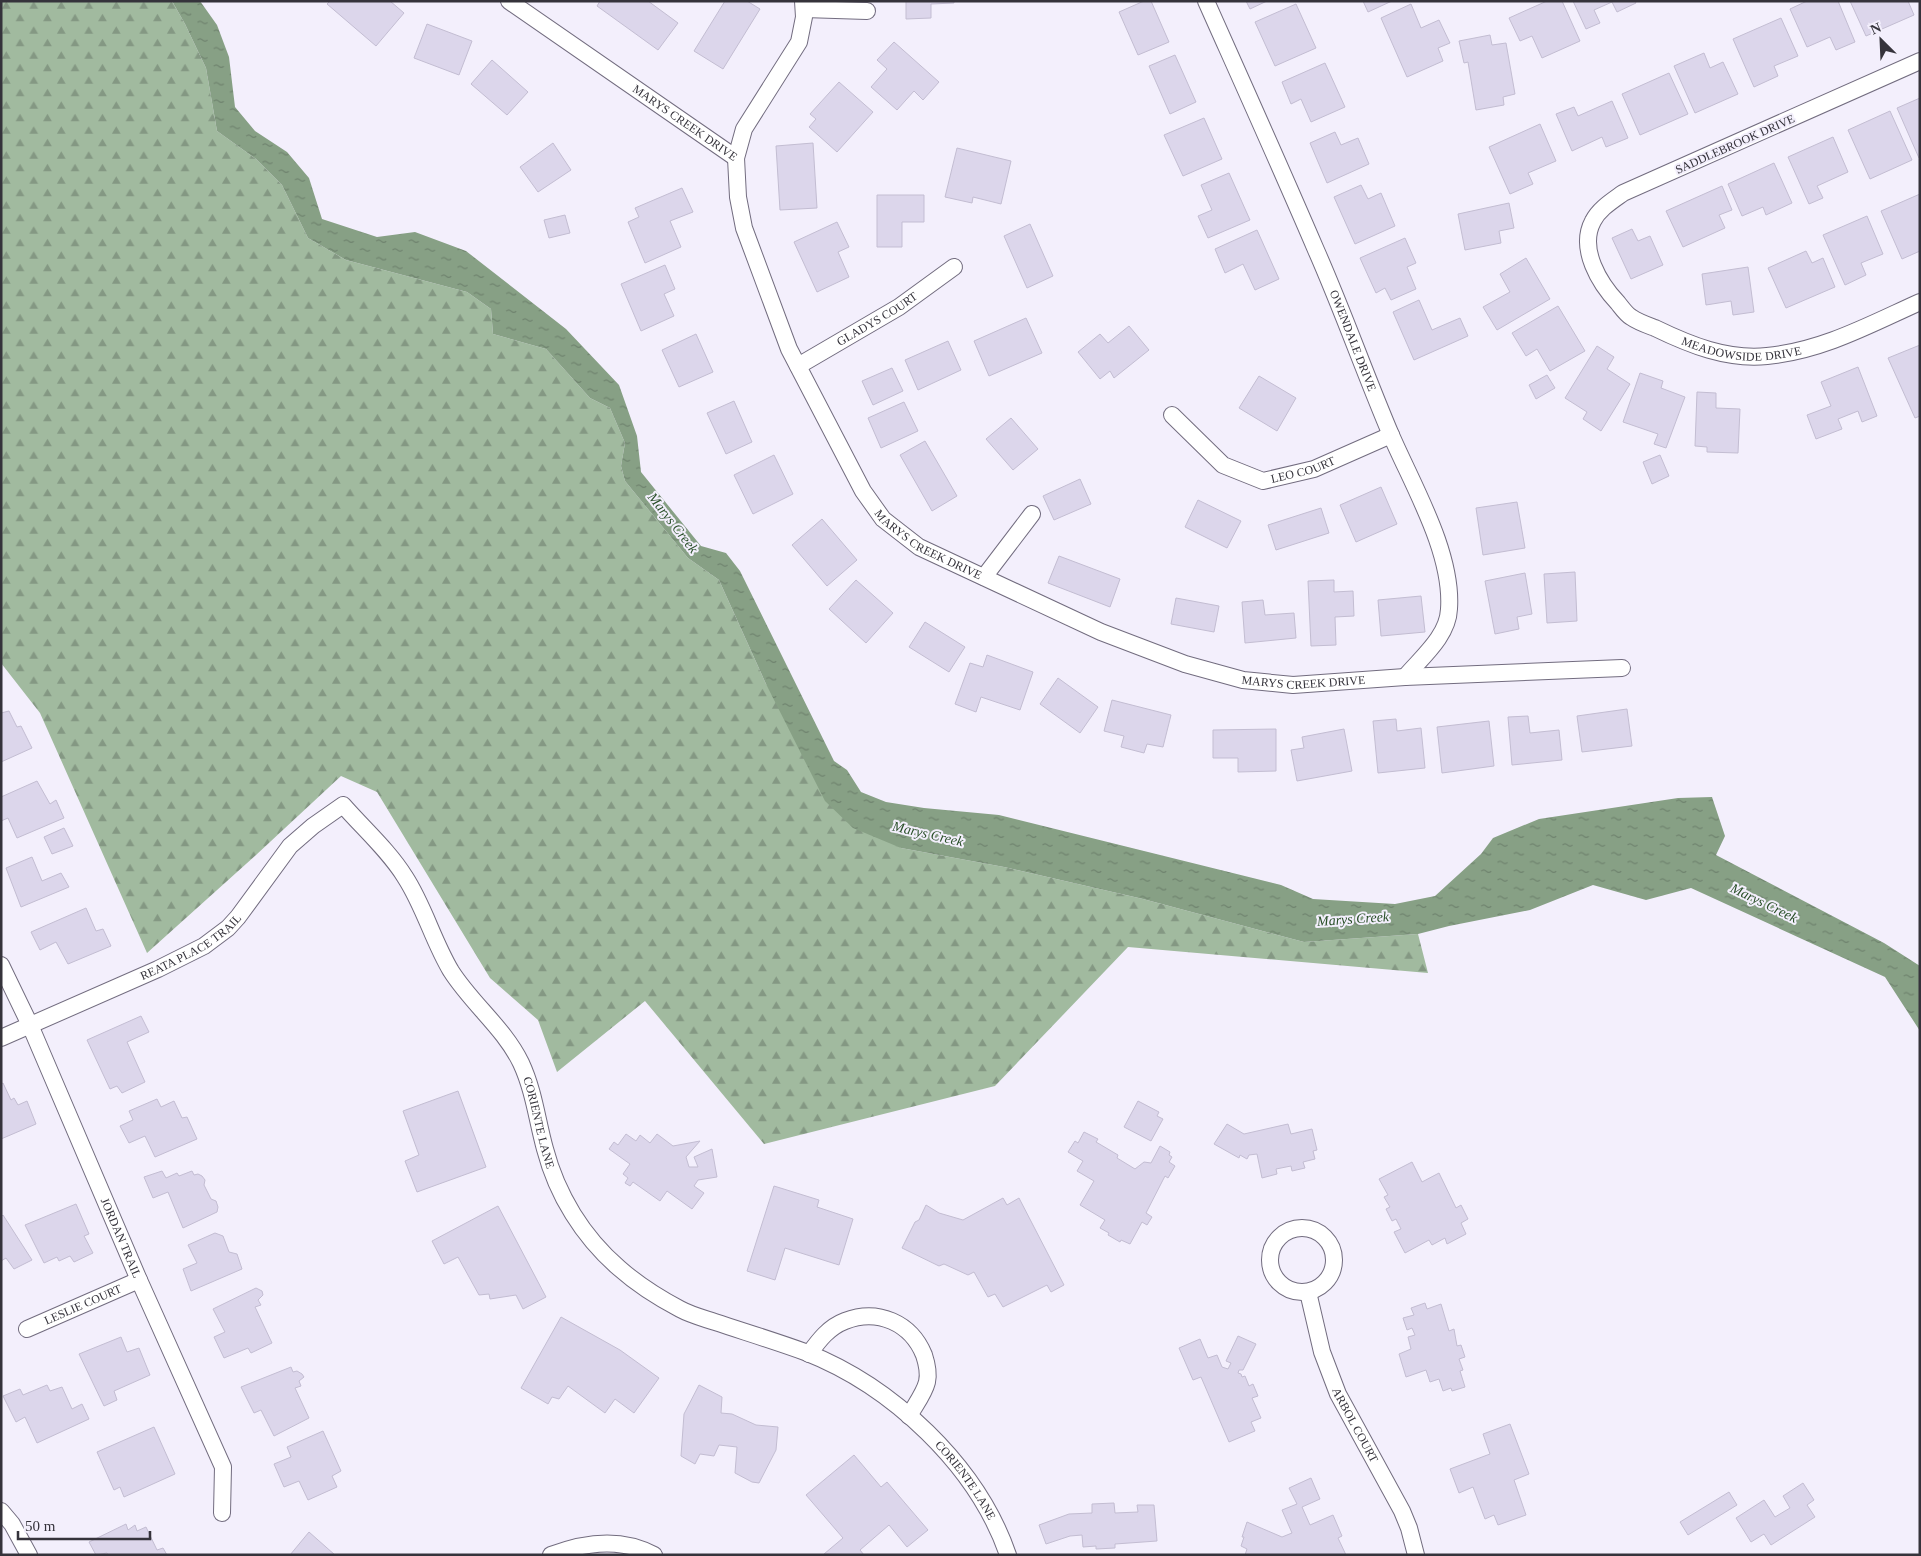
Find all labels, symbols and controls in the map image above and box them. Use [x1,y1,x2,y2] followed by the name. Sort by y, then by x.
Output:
[1856,15,1906,65] north arrow
[1868,20,1884,37] text: N
[630,82,740,164] street label: MARYS CREEK DRIVE
[1673,111,1797,177] street label: SADDLEBROOK DRIVE
[1327,288,1379,393] street label: OWENDALE DRIVE
[834,289,921,349] street label: GLADYS COURT
[1680,334,1803,364] street label: MEADOWSIDE DRIVE
[1269,453,1338,486] street label: LEO COURT
[644,489,702,557] water label: Marys Creek
[872,507,984,582] street label: MARYS CREEK DRIVE
[1241,673,1366,692] street label: MARYS CREEK DRIVE
[890,818,966,850] water label: Marys Creek
[1727,880,1800,926] water label: Marys Creek
[1315,909,1390,929] water label: Marys Creek
[138,911,244,983] street label: REATA PLACE TRAIL
[520,1075,558,1170] street label: CORIENTE LANE
[98,1196,144,1280] street label: JORDAN TRAIL
[42,1281,124,1328] street label: LESLIE COURT
[1329,1386,1381,1466] street label: ARBOL COURT
[932,1438,999,1522] street label: CORIENTE LANE
[18,1508,150,1540] scale bar
[25,1518,56,1534] text: 50 m

